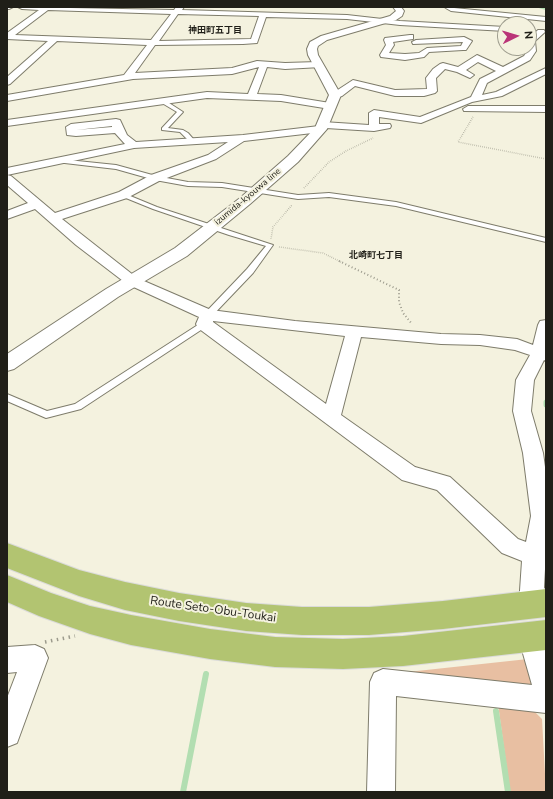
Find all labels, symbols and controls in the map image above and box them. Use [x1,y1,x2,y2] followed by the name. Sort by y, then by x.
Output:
[497,16,537,56] north arrow
[188,26,242,36] district label: 神田町五丁目
[521,30,536,40] text: N
[213,166,283,228] street label: izumida-kyouwa line
[349,251,403,261] district label: 北崎町七丁目
[149,594,277,626] street label: Route Seto-Obu-Toukai

